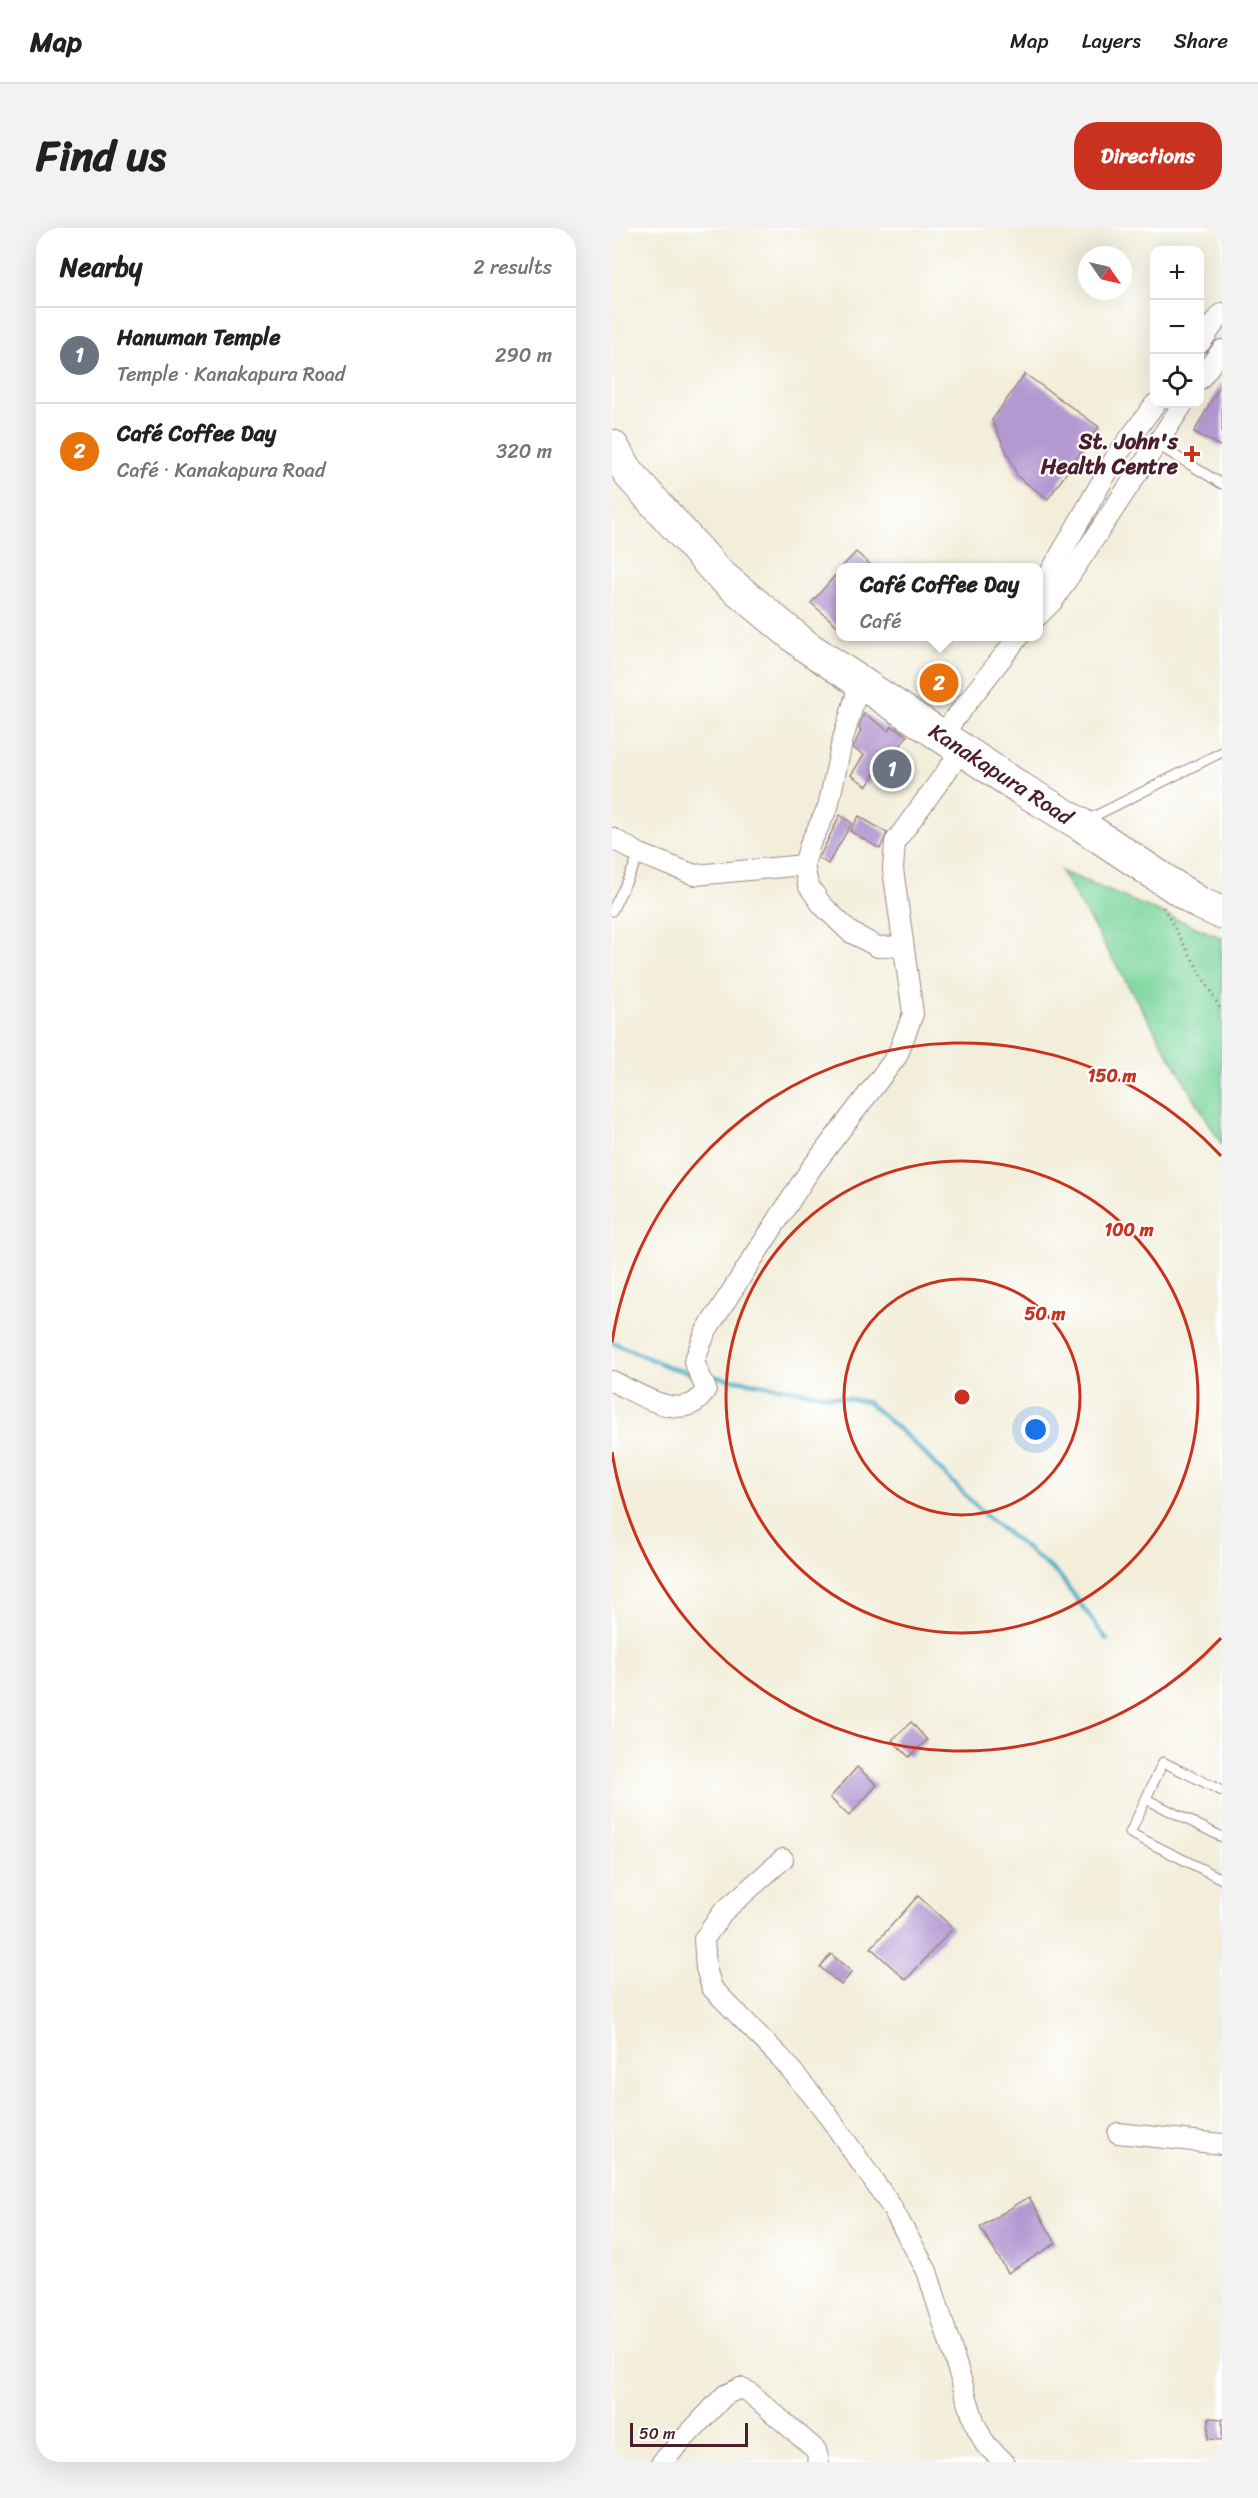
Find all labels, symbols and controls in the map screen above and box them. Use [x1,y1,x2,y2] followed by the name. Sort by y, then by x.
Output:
[30,17,82,66] text: Map
[1010,22,1049,60] text: Map
[1082,22,1141,60] text: Layers
[1174,22,1228,60] text: Share
[36,119,166,193] text: Find us
[1074,122,1222,190] button: Directions
[60,244,142,290] text: Nearby
[1078,246,1132,300] north arrow
[1150,246,1204,408] map controls
[1150,246,1204,300] button: +
[473,250,552,285] text: 2 results
[1150,300,1204,354] button: −
[117,318,281,357] text: Hanuman Temple
[75,338,84,373] text: 1
[495,338,552,373] text: 290 m
[1150,354,1204,408] button: locate
[117,357,345,392] text: Temple · Kanakapura Road
[117,414,276,453] text: Café Coffee Day
[1040,422,1179,486] place label: St. John's Health Centre
[74,434,85,469] text: 2
[496,434,552,469] text: 320 m
[1183,445,1201,463] marker: St. John's Health Centre
[117,453,325,488] text: Café · Kanakapura Road
[836,563,1043,641] popup
[860,565,1019,604] text: Café Coffee Day
[860,604,902,639] text: Café
[920,660,958,706] pin: 2
[921,712,1082,836] street label: Kanakapura Road
[872,746,912,792] pin: 1
[1088,1060,1136,1092] text: 150 m
[1105,1214,1154,1246] text: 100 m
[1025,1298,1066,1330] text: 50 m
[952,1387,972,1407] centre of rings
[1021,1415,1050,1444] your location
[639,2419,675,2448] text: 50 m
[630,2420,748,2448] scale bar

